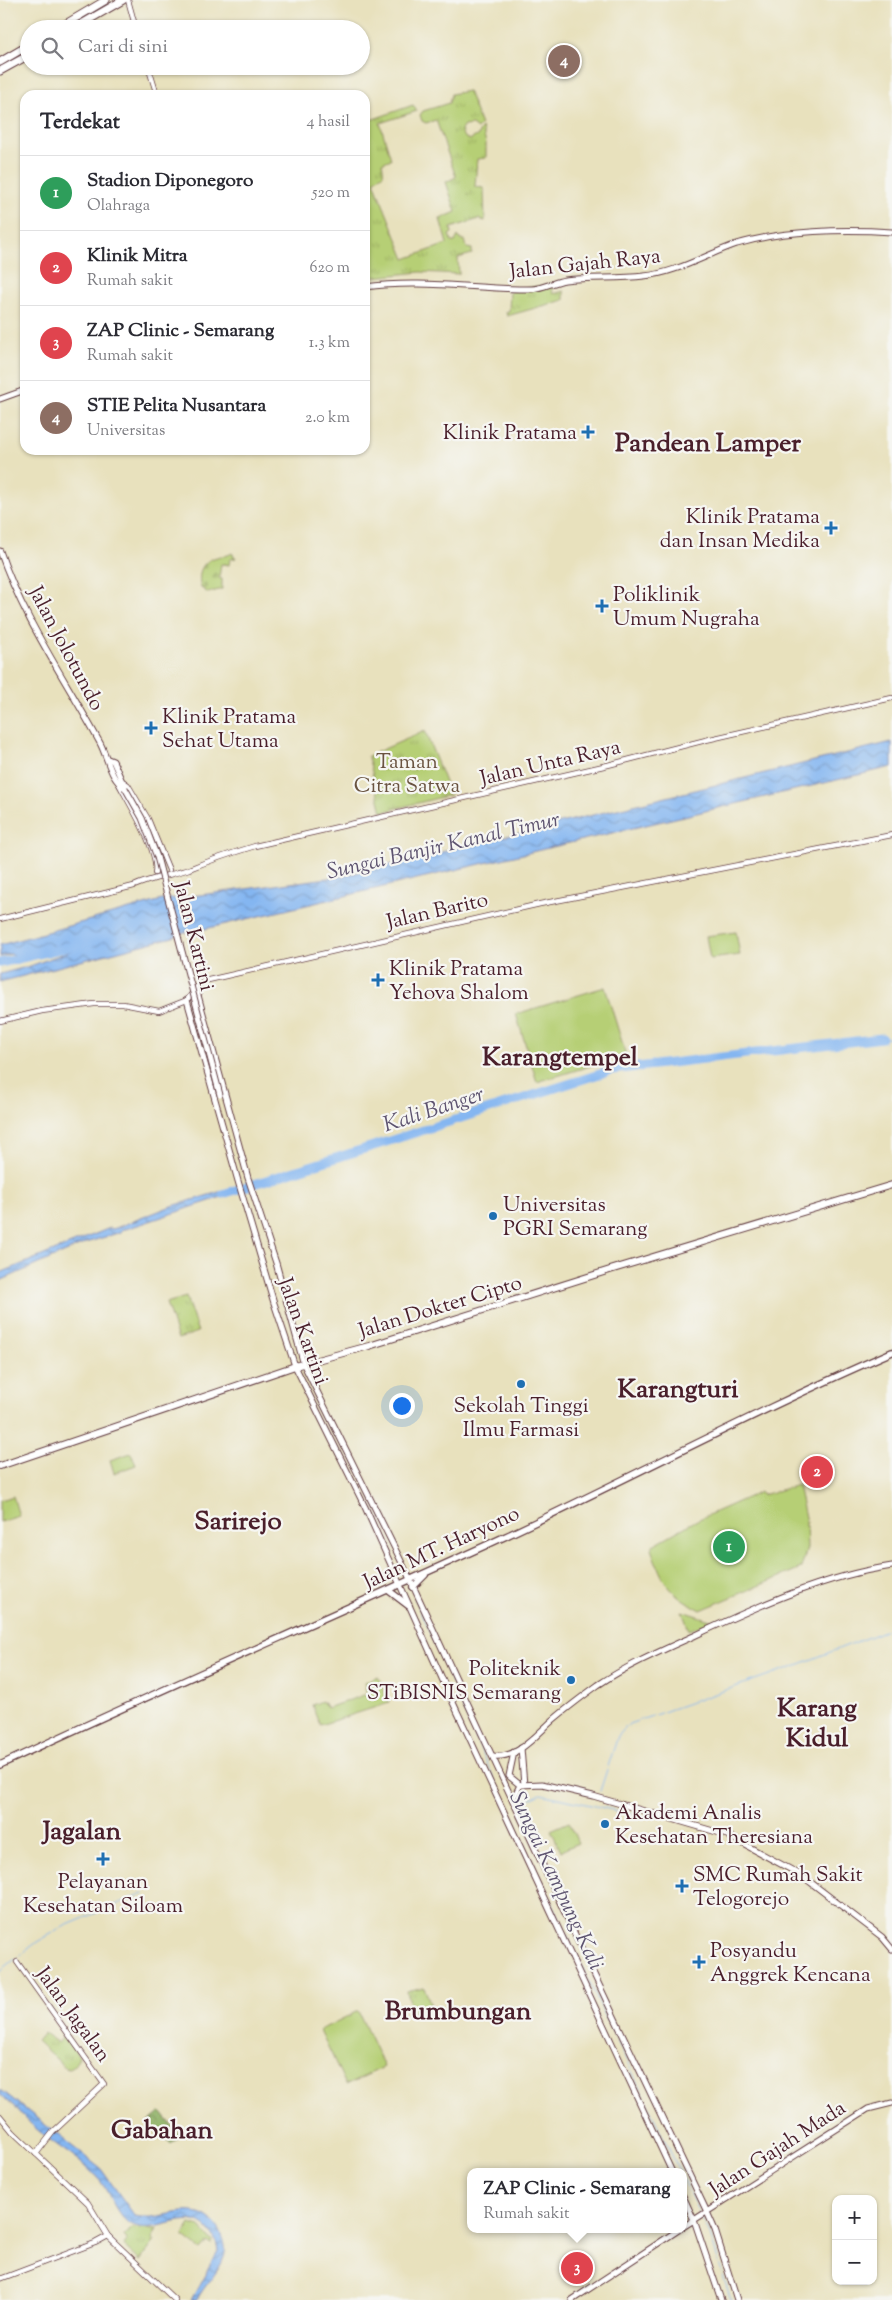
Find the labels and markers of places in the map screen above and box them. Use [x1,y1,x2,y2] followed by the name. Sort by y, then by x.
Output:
[548,42,580,80] pin: 4
[443,419,577,449] place label: Klinik Pratama
[581,425,595,439] marker: Klinik Pratama
[660,503,820,557] place label: Klinik Pratama dan Insan Medika
[824,521,838,535] marker: Klinik Pratama dan Insan Medika
[613,581,760,635] place label: Poliklinik Umum Nugraha
[595,599,609,613] marker: Poliklinik Umum Nugraha
[162,703,296,757] place label: Klinik Pratama Sehat Utama
[144,721,158,735] marker: Klinik Pratama Sehat Utama
[389,955,529,1009] place label: Klinik Pratama Yehova Shalom
[371,973,385,987] marker: Klinik Pratama Yehova Shalom
[503,1191,648,1245] place label: Universitas PGRI Semarang
[487,1210,499,1222] marker: Universitas PGRI Semarang
[515,1378,527,1390] marker: Sekolah Tinggi Ilmu Farmasi
[453,1392,589,1446] place label: Sekolah Tinggi Ilmu Farmasi
[801,1453,833,1491] pin: 2
[713,1528,745,1566] pin: 1
[367,1655,562,1709] place label: Politeknik STiBISNIS Semarang
[565,1674,577,1686] marker: Politeknik STiBISNIS Semarang
[615,1799,813,1853] place label: Akademi Analis Kesehatan Theresiana
[599,1818,611,1830] marker: Akademi Analis Kesehatan Theresiana
[96,1852,110,1866] marker: Pelayanan Kesehatan Siloam
[693,1861,863,1915] place label: SMC Rumah Sakit Telogorejo
[23,1868,183,1922] place label: Pelayanan Kesehatan Siloam
[675,1879,689,1893] marker: SMC Rumah Sakit Telogorejo
[710,1937,871,1991] place label: Posyandu Anggrek Kencana
[692,1955,706,1969] marker: Posyandu Anggrek Kencana
[561,2249,593,2287] pin: 3

